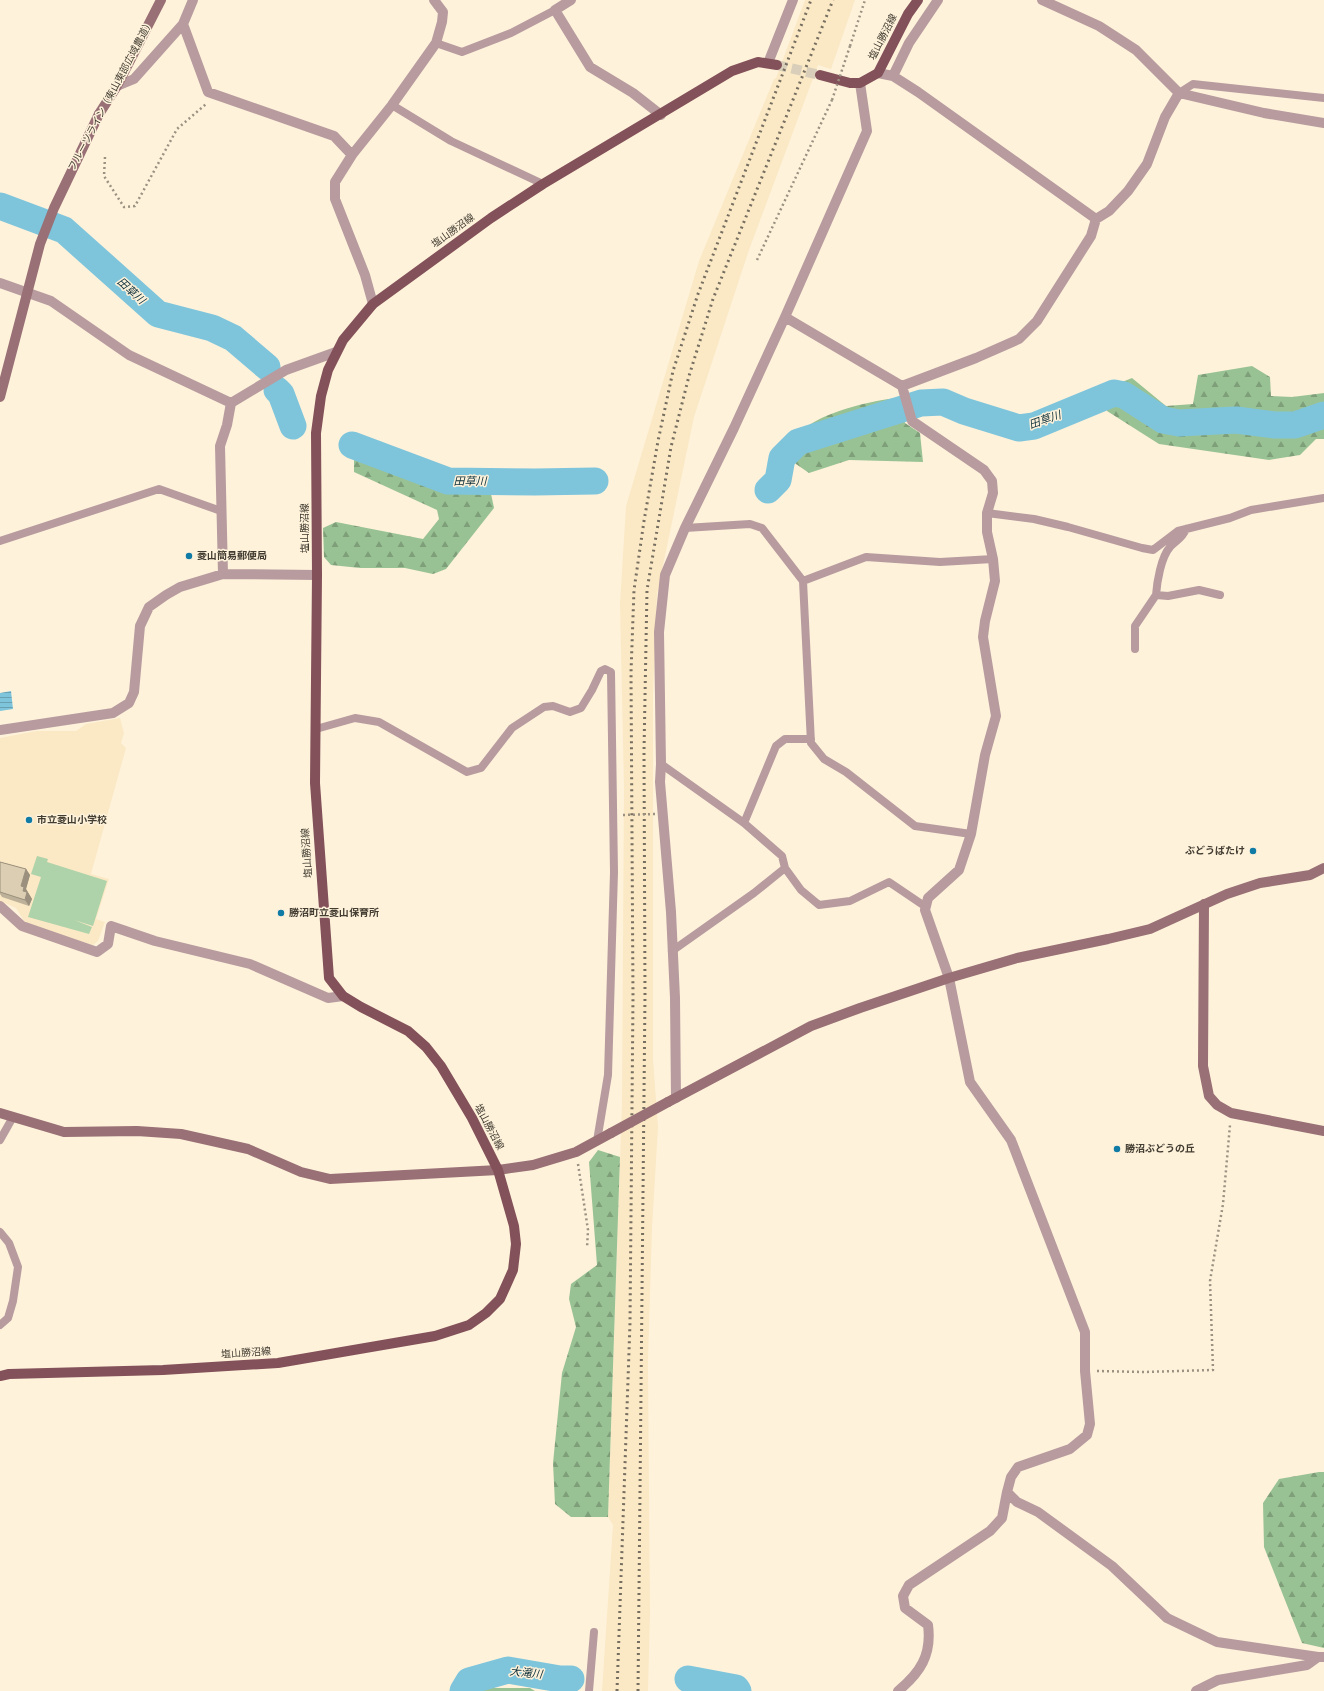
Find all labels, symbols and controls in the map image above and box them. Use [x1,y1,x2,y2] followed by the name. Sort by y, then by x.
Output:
[866,12,900,62] street label: 塩山勝沼線
[66,17,156,173] street label: フルーツライン（東山東部広域農道）
[429,211,477,251] street label: 塩山勝沼線
[114,275,148,308] water label: 田草川
[1027,408,1064,432] water label: 田草川
[454,475,487,488] water label: 田草川
[299,503,311,553] street label: 塩山勝沼線
[197,550,267,562] place label: 菱山簡易郵便局
[184,551,194,561] marker: 菱山簡易郵便局
[37,814,107,826] place label: 市立菱山小学校
[24,815,34,825] marker: 市立菱山小学校
[299,828,315,878] street label: 塩山勝沼線
[1185,845,1245,857] place label: ぶどうばたけ
[1248,846,1258,856] marker: ぶどうばたけ
[289,907,379,919] place label: 勝沼町立菱山保育所
[276,908,286,918] marker: 勝沼町立菱山保育所
[472,1102,506,1152] street label: 塩山勝沼線
[1125,1143,1195,1155] place label: 勝沼ぶどうの丘
[1112,1144,1122,1154] marker: 勝沼ぶどうの丘
[221,1345,271,1361] street label: 塩山勝沼線
[509,1665,544,1681] water label: 大滝川

